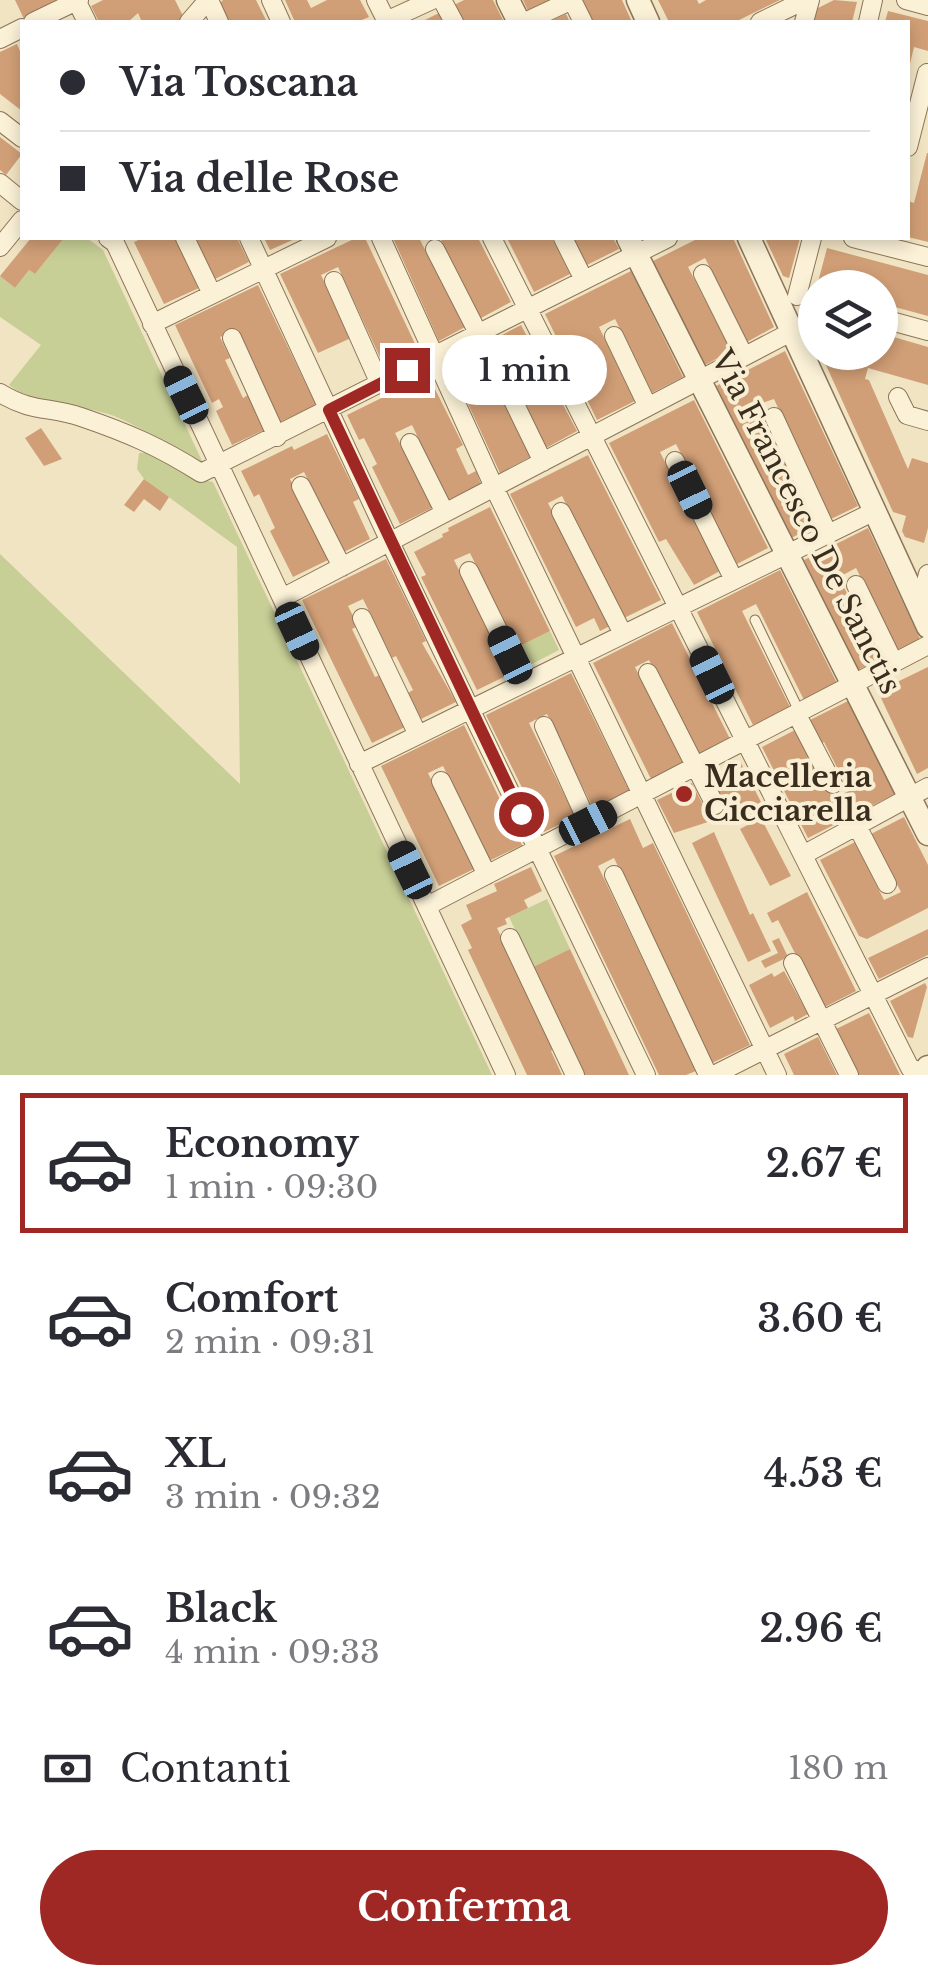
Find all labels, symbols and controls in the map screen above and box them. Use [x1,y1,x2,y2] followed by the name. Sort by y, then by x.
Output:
[120,59,358,106] text: Via Toscana
[120,155,399,202] text: Via delle Rose
[798,270,898,370] map controls
[798,270,898,370] button: layers
[442,335,607,405] callout: 1 min
[703,343,909,700] street label: Via Francesco De Sanctis
[385,348,430,393] route end
[478,350,571,390] text: 1 min
[159,361,213,429] car
[663,456,717,524] car
[271,597,323,665] car
[483,621,537,689] car
[685,641,739,709] car
[704,758,872,829] place label: Macelleria Cicciarella
[673,783,695,805] marker: Macelleria Cicciarella
[499,792,544,837] route start
[554,796,622,850] car
[383,836,437,904] car
[45,1118,135,1208] icon: car
[165,1120,359,1167] text: Economy
[766,1140,883,1187] text: 2.67 €
[165,1167,378,1207] text: 1 min · 09:30
[45,1273,135,1363] icon: car
[165,1275,338,1322] text: Comfort
[757,1295,883,1342] text: 3.60 €
[165,1322,375,1362] text: 2 min · 09:31
[45,1428,135,1518] icon: car
[165,1430,226,1477] text: XL
[764,1450,883,1497] text: 4.53 €
[165,1477,381,1517] text: 3 min · 09:32
[45,1583,135,1673] icon: car
[165,1585,277,1632] text: Black
[759,1605,883,1652] text: 2.96 €
[165,1632,380,1672] text: 4 min · 09:33
[40,1741,95,1796] icon: cash
[120,1745,290,1792] text: Contanti
[788,1748,888,1788] text: 180 m
[40,1850,888,1965] button: Conferma

